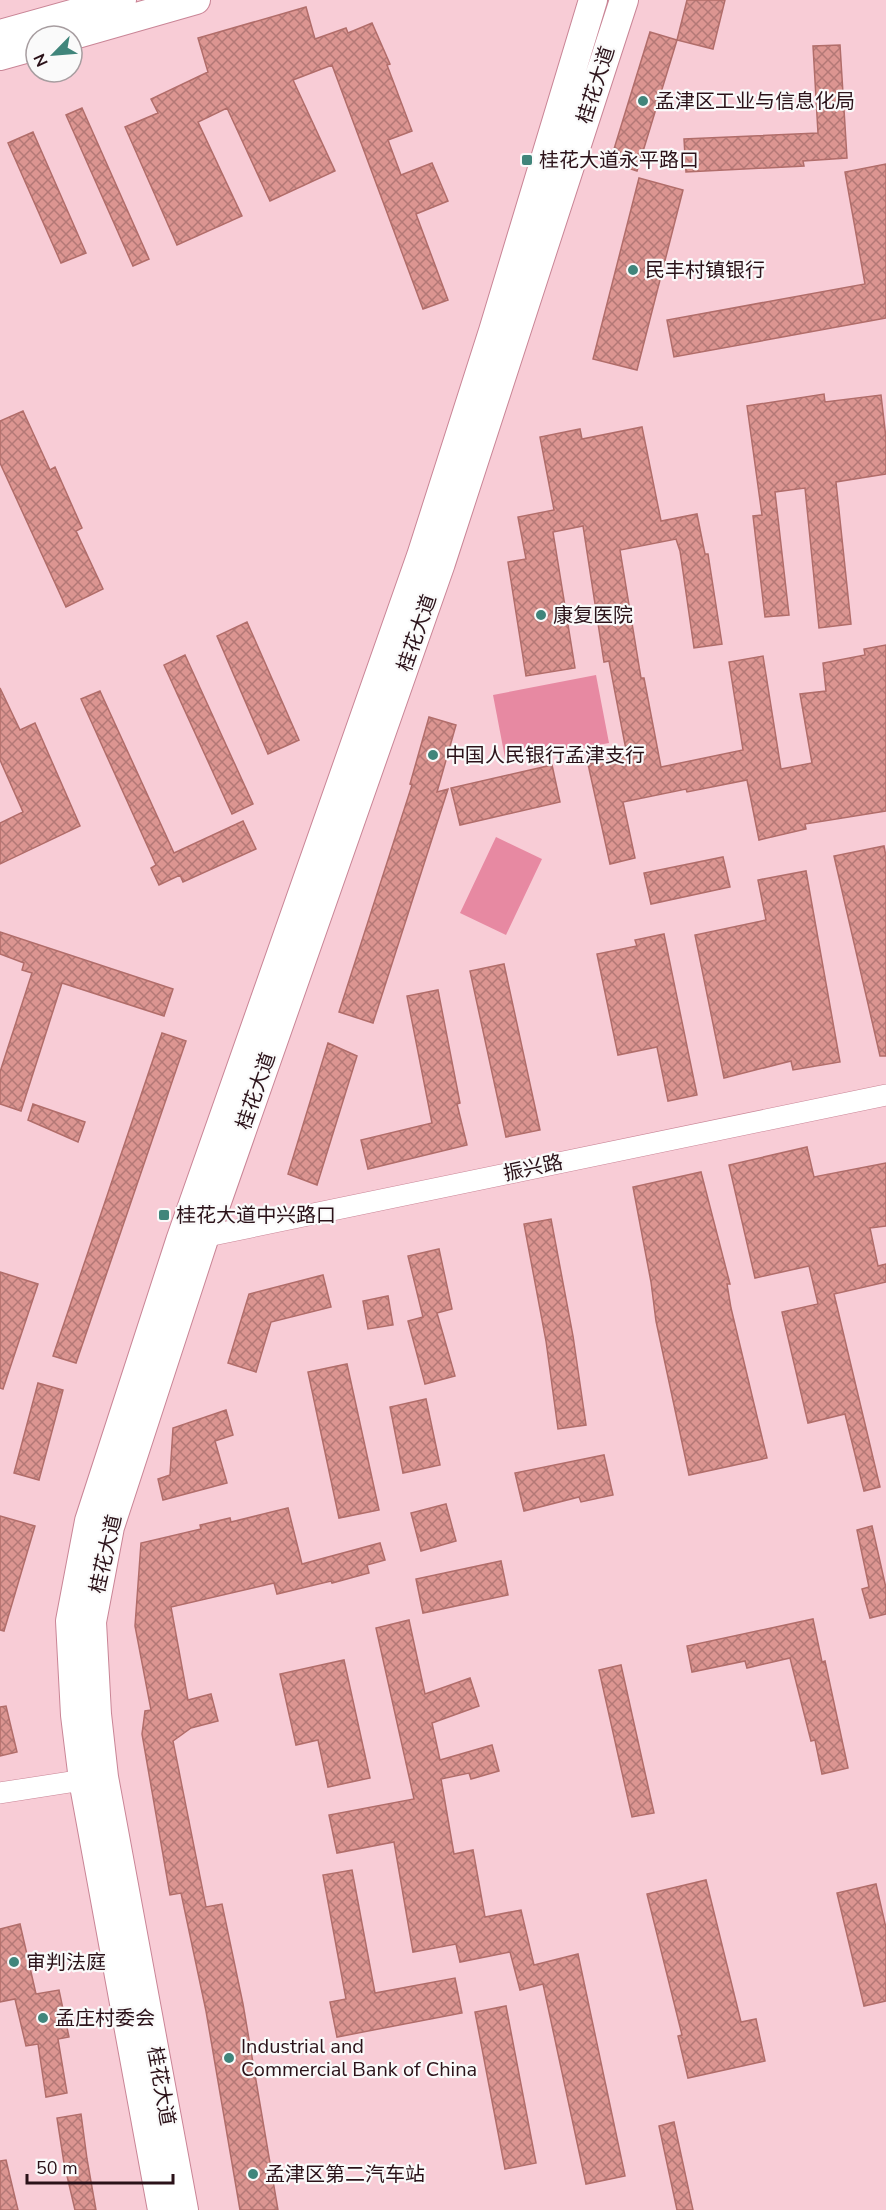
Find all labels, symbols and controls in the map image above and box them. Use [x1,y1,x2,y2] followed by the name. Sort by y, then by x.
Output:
[24,24,84,84] north arrow
[571,43,621,127] street label: 桂花大道
[29,50,54,70] text: N
[655,88,855,115] place label: 孟津区工业与信息化局
[636,94,650,108] marker: 孟津区工业与信息化局
[539,147,699,174] place label: 桂花大道永平路口
[520,153,534,167] marker: 桂花大道永平路口
[645,257,765,284] place label: 民丰村镇银行
[626,263,640,277] marker: 民丰村镇银行
[391,591,443,675] street label: 桂花大道
[553,602,633,629] place label: 康复医院
[534,608,548,622] marker: 康复医院
[445,742,645,769] place label: 中国人民银行孟津支行
[426,748,440,762] marker: 中国人民银行孟津支行
[230,1049,282,1133] street label: 桂花大道
[501,1149,565,1187] street label: 振兴路
[176,1202,336,1229] place label: 桂花大道中兴路口
[157,1208,171,1222] marker: 桂花大道中兴路口
[84,1512,128,1596] street label: 桂花大道
[26,1949,106,1976] place label: 审判法庭
[7,1955,21,1969] marker: 审判法庭
[55,2005,155,2032] place label: 孟庄村委会
[36,2011,50,2025] marker: 孟庄村委会
[241,2033,477,2083] place label: Industrial and Commercial Bank of China
[141,2044,181,2128] street label: 桂花大道
[222,2051,236,2065] marker: Industrial and Commercial Bank of China
[27,2147,172,2185] scale bar
[36,2156,78,2180] text: 50 m
[265,2161,425,2188] place label: 孟津区第二汽车站
[246,2167,260,2181] marker: 孟津区第二汽车站

